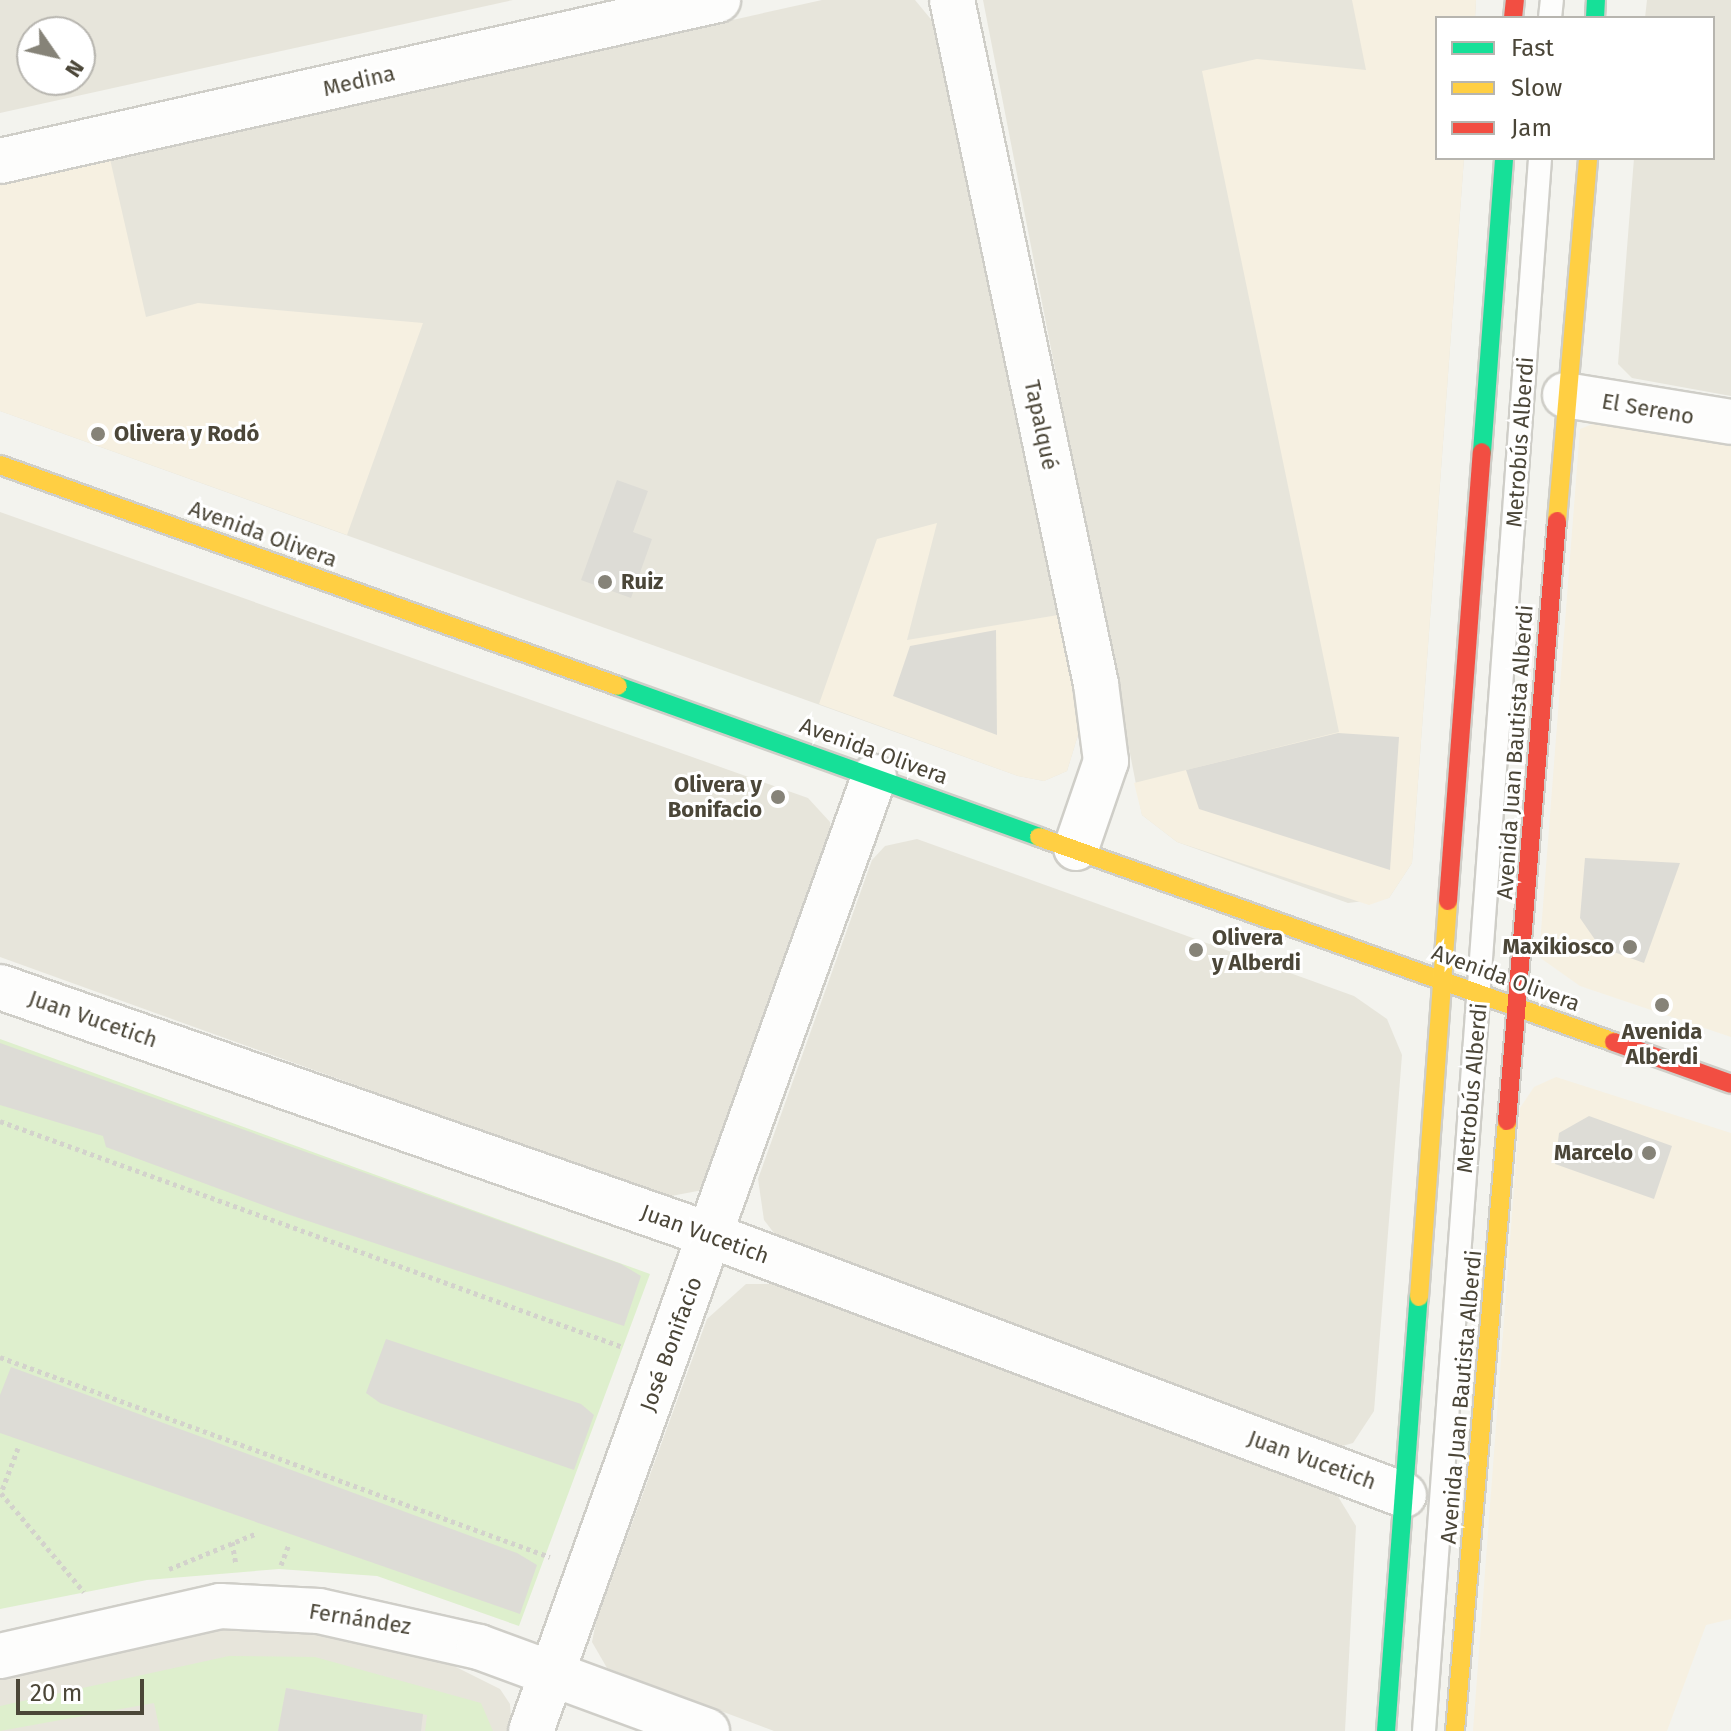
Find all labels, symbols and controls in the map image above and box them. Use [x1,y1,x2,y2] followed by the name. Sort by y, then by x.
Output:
[16,16,96,96] north arrow
[1435,16,1715,160] legend
[1511,34,1554,62] text: Fast
[59,55,90,82] text: N
[320,60,398,102] street label: Medina
[1511,74,1562,102] text: Slow
[1511,114,1552,142] text: Jam
[1501,356,1539,528] street label: Metrobús Alberdi
[1019,378,1063,472] street label: Tapalqué
[1600,388,1696,430] street label: El Sereno
[114,421,259,447] place label: Olivera y Rodó
[89,425,107,443] marker: Olivera y Rodó
[185,495,341,573] street label: Avenida Olivera
[621,569,663,595] place label: Ruiz
[596,573,614,591] marker: Ruiz
[1492,604,1538,900] street label: Avenida Juan Bautista Alberdi
[796,712,952,790] street label: Avenida Olivera
[668,771,762,822] place label: Olivera y Bonifacio
[769,788,787,806] marker: Olivera y Bonifacio
[1212,924,1301,976] place label: Olivera y Alberdi
[1502,934,1614,960] place label: Maxikiosco
[1621,938,1639,956] marker: Maxikiosco
[1428,939,1584,1017] street label: Avenida Olivera
[1187,941,1205,959] marker: Olivera y Alberdi
[25,985,161,1053] street label: Juan Vucetich
[1653,996,1671,1014] marker: Avenida Alberdi
[1451,1002,1493,1174] street label: Metrobús Alberdi
[1622,1018,1702,1070] place label: Avenida Alberdi
[1554,1140,1633,1166] place label: Marcelo
[1640,1144,1658,1162] marker: Marcelo
[637,1199,773,1269] street label: Juan Vucetich
[1435,1249,1487,1545] street label: Avenida Juan Bautista Alberdi
[634,1273,708,1415] street label: José Bonifacio
[1244,1425,1380,1495] street label: Juan Vucetich
[307,1598,413,1640] street label: Fernández
[20,1663,148,1713] scale bar
[30,1679,82,1707] text: 20 m

